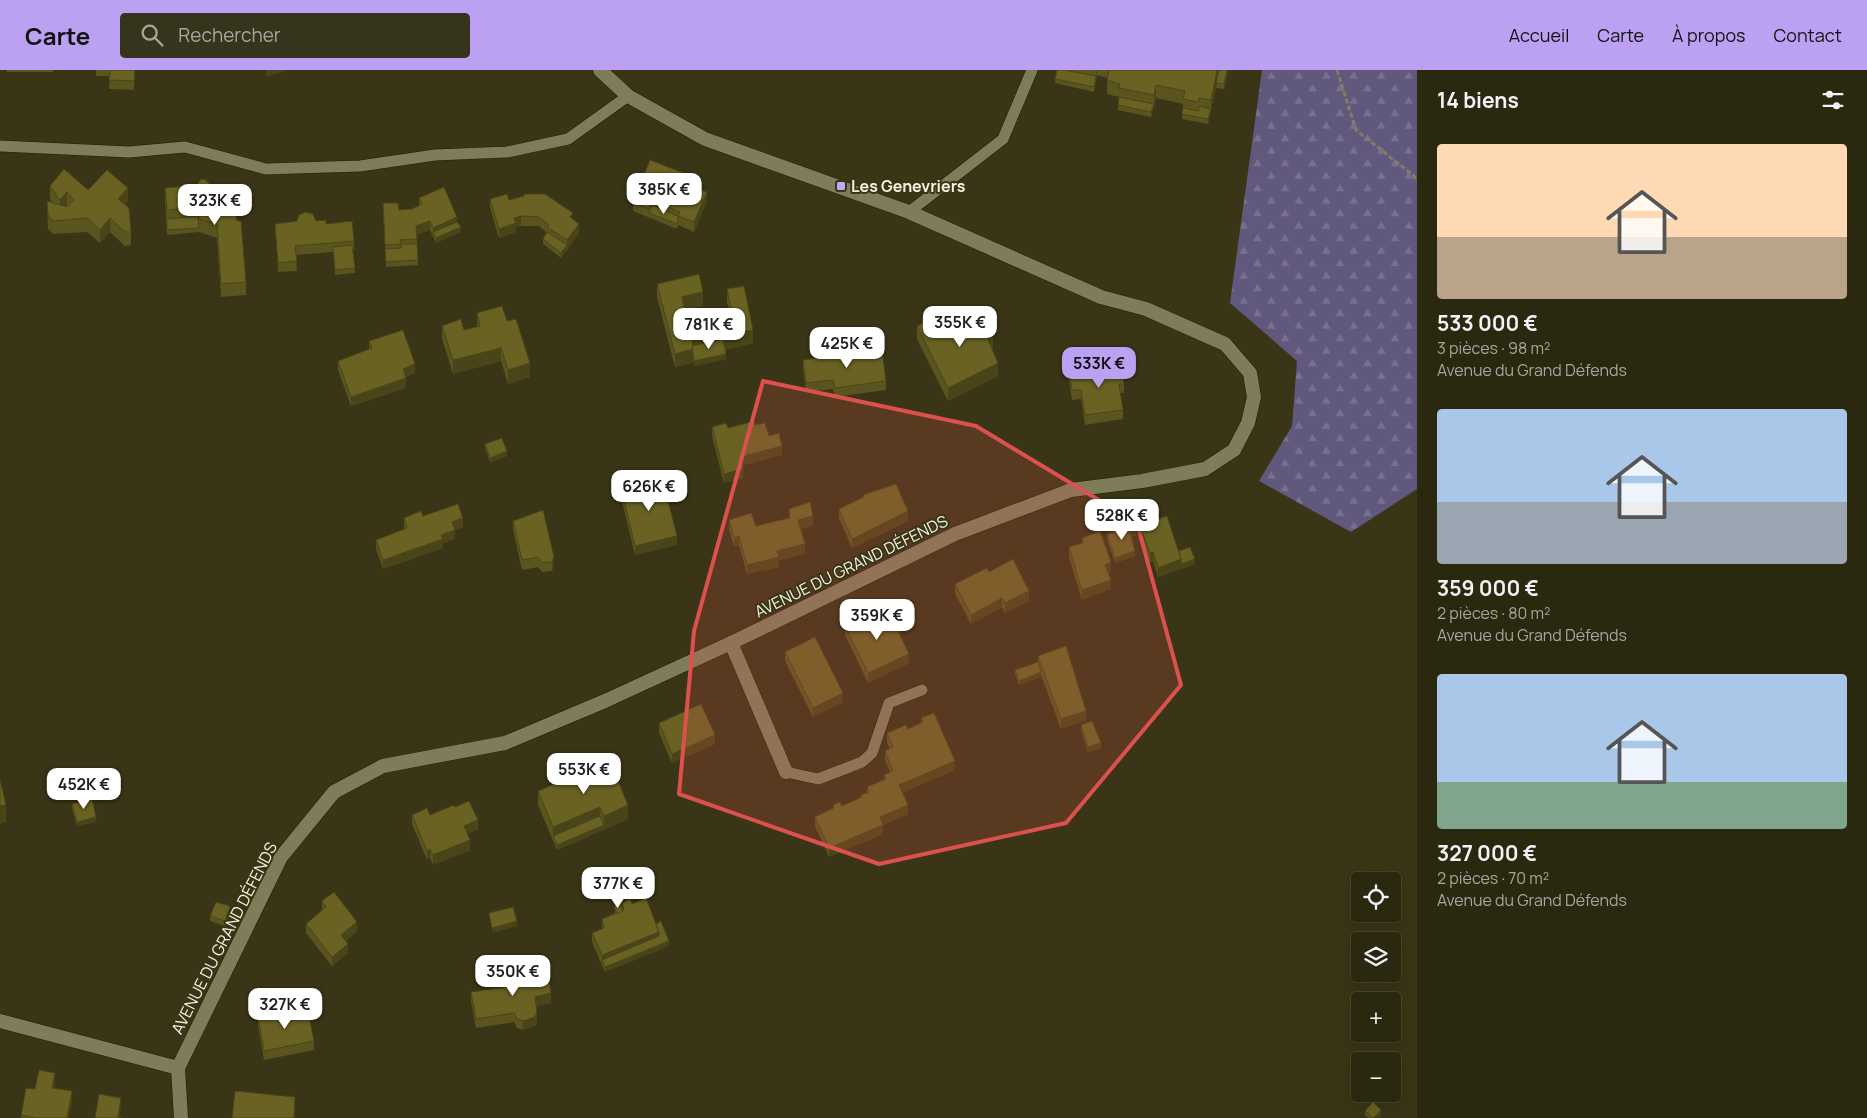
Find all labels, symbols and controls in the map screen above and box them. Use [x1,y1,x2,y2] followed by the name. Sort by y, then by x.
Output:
[120,13,470,58] search box
[25,19,90,52] text: Carte
[138,21,166,49] icon: search
[178,22,281,48] text: Rechercher
[1509,23,1569,47] text: Accueil
[1597,23,1644,47] text: Carte
[1672,23,1745,47] text: À propos
[1773,23,1842,47] text: Contact
[1437,86,1519,114] text: 14 biens
[1819,86,1847,114] icon: filters
[623,172,705,215] pin: 385K €
[851,175,966,197] place label: Les Genevriers
[1597,177,1687,267] icon: home
[638,178,690,200] text: 385K €
[835,180,847,192] marker: Les Genevriers
[174,184,256,226] pin: 323K €
[189,189,241,211] text: 323K €
[919,306,1001,348] pin: 355K €
[668,308,750,350] pin: 781K €
[1437,309,1538,337] text: 533 000 €
[934,311,986,333] text: 355K €
[684,313,734,335] text: 781K €
[806,326,888,369] pin: 425K €
[821,332,873,354] text: 425K €
[1437,337,1550,359] text: 3 pièces · 98 m²
[1058,346,1140,389] pin: 533K €
[1073,352,1125,374] text: 533K €
[1437,359,1627,381] text: Avenue du Grand Défends
[1597,442,1687,532] icon: home
[608,470,690,512] pin: 626K €
[622,475,676,497] text: 626K €
[1081,498,1163,541] pin: 528K €
[1096,504,1148,526] text: 528K €
[751,509,951,622] street label: AVENUE DU GRAND DÉFENDS
[1437,574,1539,602] text: 359 000 €
[836,598,918,641] pin: 359K €
[1437,602,1551,624] text: 2 pièces · 80 m²
[851,604,903,626] text: 359K €
[1437,624,1627,646] text: Avenue du Grand Défends
[1597,707,1687,797] icon: home
[543,752,625,795] pin: 553K €
[558,758,610,780] text: 553K €
[43,768,125,810] pin: 452K €
[58,773,110,795] text: 452K €
[166,838,282,1038] street label: AVENUE DU GRAND DÉFENDS
[1437,839,1537,867] text: 327 000 €
[577,866,659,909] pin: 377K €
[1437,867,1549,889] text: 2 pièces · 70 m²
[593,872,643,894] text: 377K €
[1351,872,1401,1102] map controls
[1351,872,1401,922] button: locate
[1437,889,1627,911] text: Avenue du Grand Défends
[1351,932,1401,982] button: layers
[472,954,554,997] pin: 350K €
[486,960,540,982] text: 350K €
[244,988,326,1030] pin: 327K €
[1351,992,1401,1042] button: +
[259,993,311,1015] text: 327K €
[1351,1052,1401,1102] button: −

